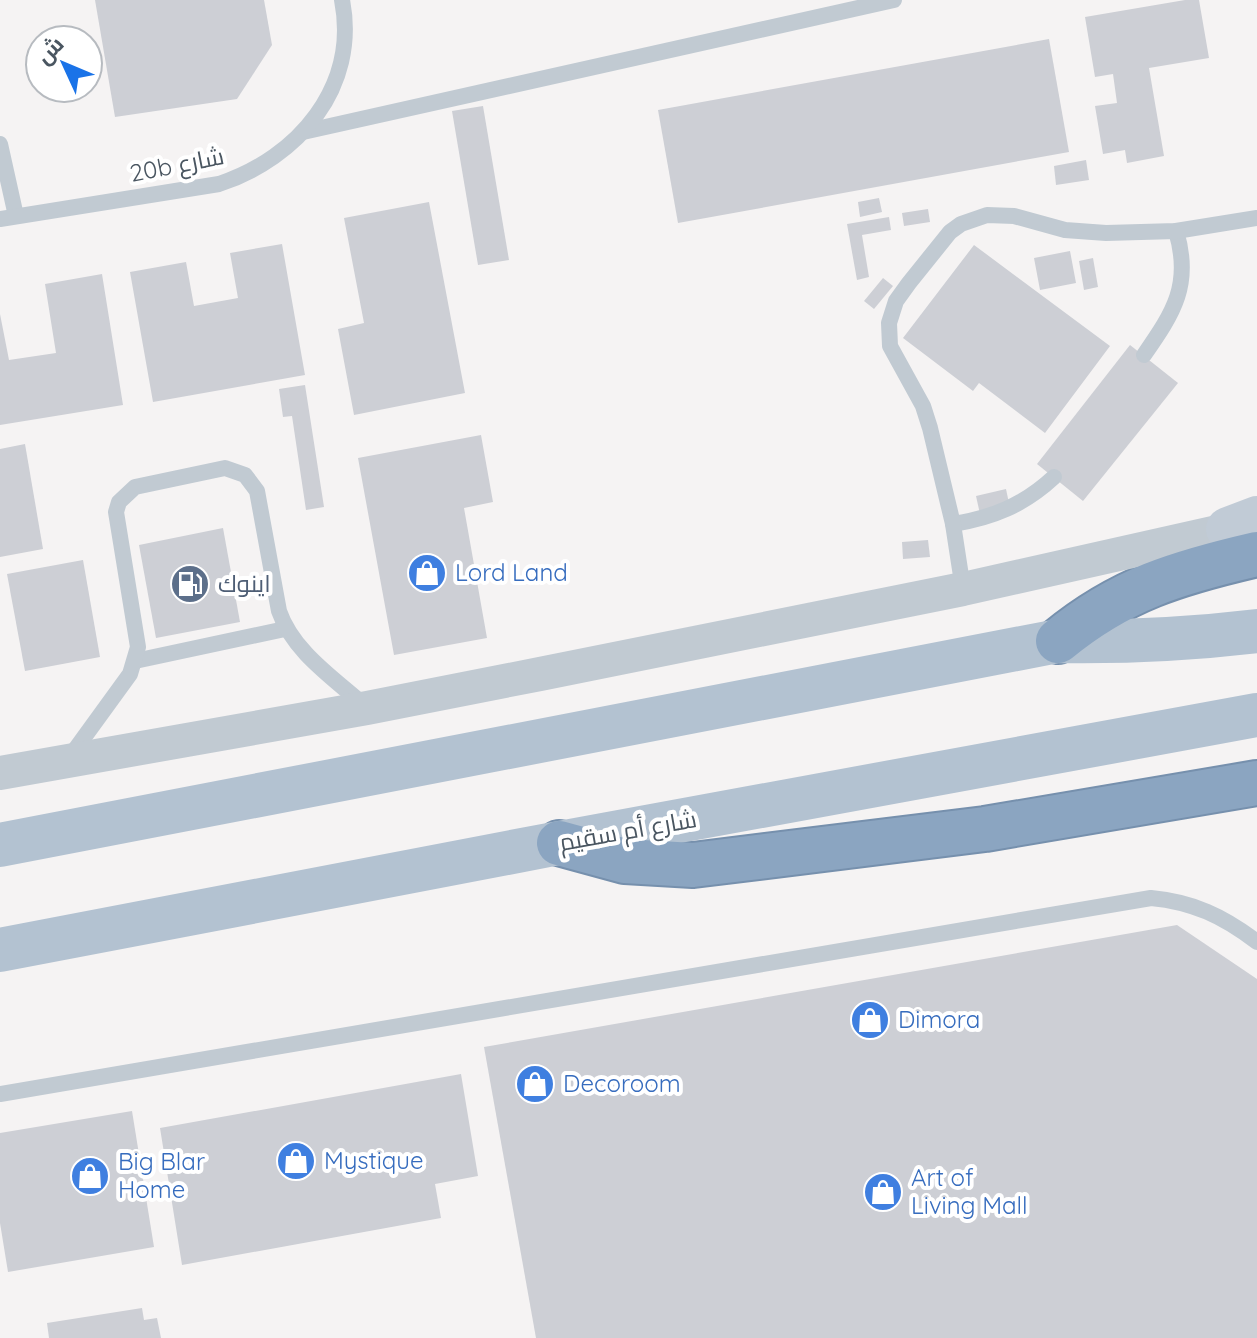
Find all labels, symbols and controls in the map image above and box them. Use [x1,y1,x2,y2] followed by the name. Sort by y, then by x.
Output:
[24,24,104,104] north arrow
[30,30,69,70] text: ش
[127,140,227,190] street label: 20b شارع
[406,552,448,594] shop icon: Lord Land
[455,557,568,587] place label: Lord Land
[169,563,211,605] fuel station icon: اينوك
[218,568,271,598] place label: اينوك
[557,803,699,859] street label: شارع أم سقيم
[849,999,891,1041] shop icon: Dimora
[898,1004,980,1034] place label: Dimora
[514,1063,556,1105] shop icon: Decoroom
[563,1068,681,1098] place label: Decoroom
[275,1140,317,1182] shop icon: Mystique
[324,1145,424,1175] place label: Mystique
[118,1146,205,1204] place label: Big Blar Home
[69,1155,111,1197] shop icon: Big Blar Home
[911,1162,1028,1220] place label: Art of Living Mall
[862,1171,904,1213] shop icon: Art of Living Mall

